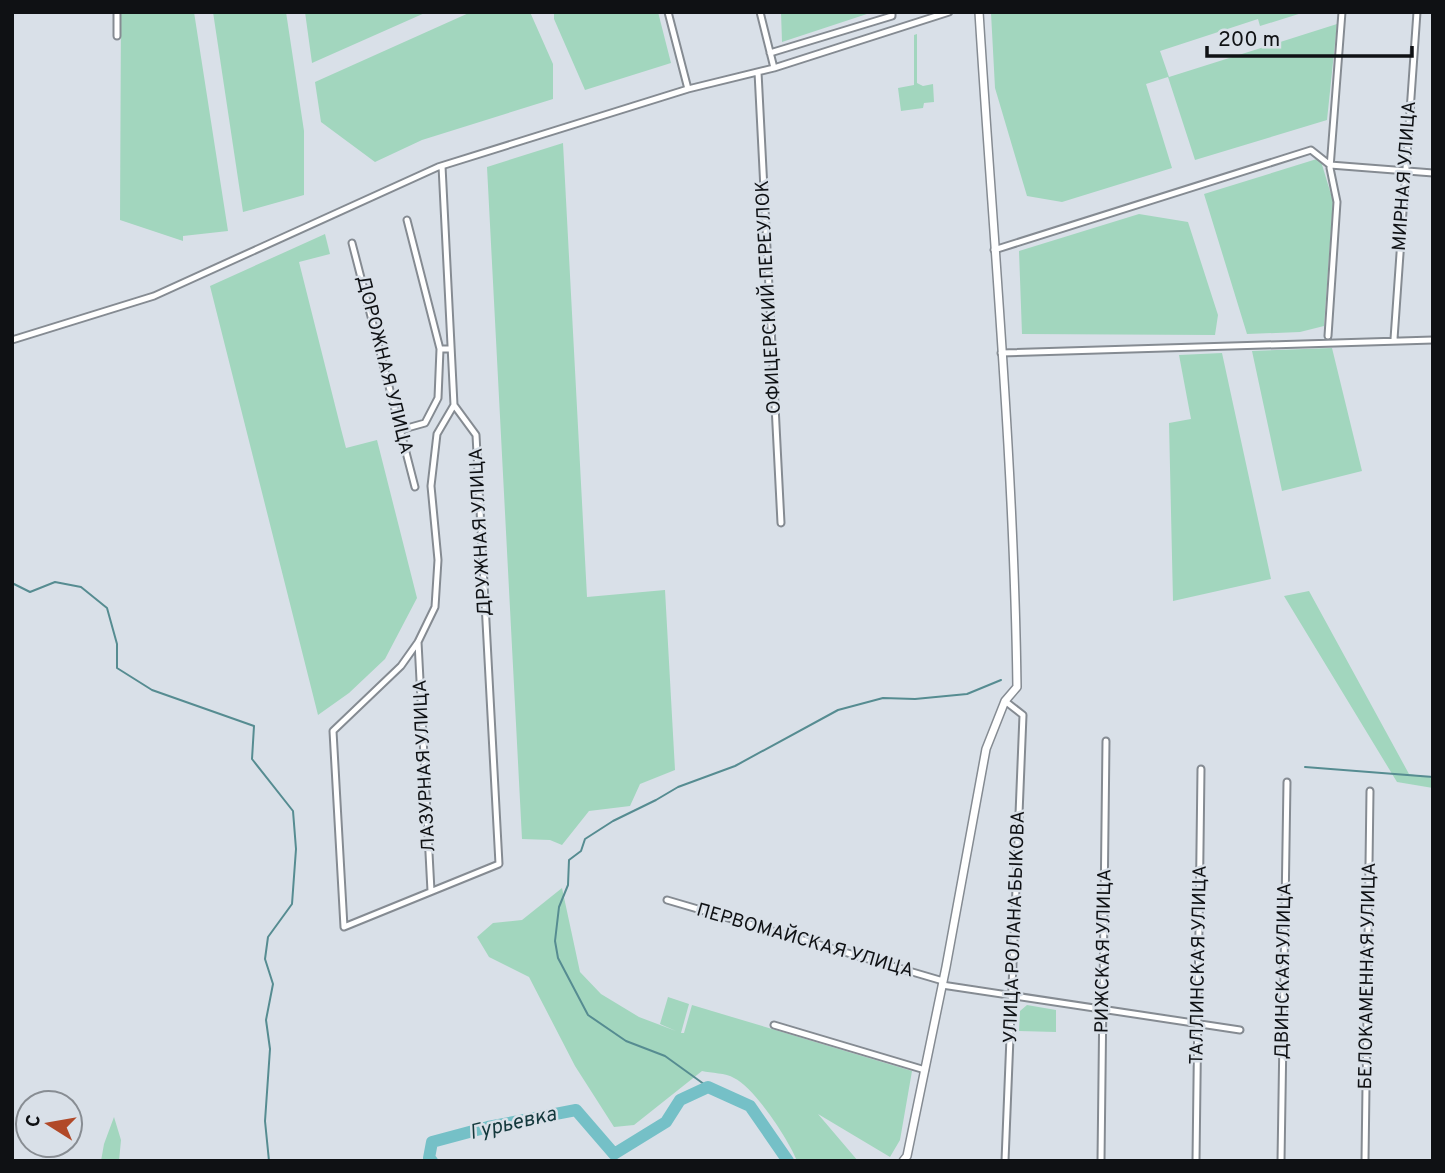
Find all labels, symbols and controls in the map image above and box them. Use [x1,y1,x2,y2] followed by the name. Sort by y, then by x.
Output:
[1207,14,1412,58] scale bar
[1218,27,1280,54] text: 200 m
[1388,100,1422,252] street label: МИРНАЯ УЛИЦА
[750,179,787,415] street label: ОФИЦЕРСКИЙ ПЕРЕУЛОК
[350,273,418,457] street label: ДОРОЖНАЯ УЛИЦА
[465,447,497,617] street label: ДРУЖНАЯ УЛИЦА
[408,679,442,853] street label: ЛАЗУРНАЯ УЛИЦА
[999,810,1031,1044] street label: УЛИЦА РОЛАНА БЫКОВА
[1354,862,1382,1090] street label: БЕЛОКАМЕННАЯ УЛИЦА
[1185,865,1213,1065] street label: ТАЛЛИНСКАЯ УЛИЦА
[1091,869,1117,1033] street label: РИЖСКАЯ УЛИЦА
[1270,882,1298,1060] street label: ДВИНСКАЯ УЛИЦА
[694,897,917,984] street label: ПЕРВОМАЙСКАЯ УЛИЦА
[14,1089,84,1159] north arrow
[467,1101,559,1147] water label: Гурьевка
[21,1113,47,1129] text: С

